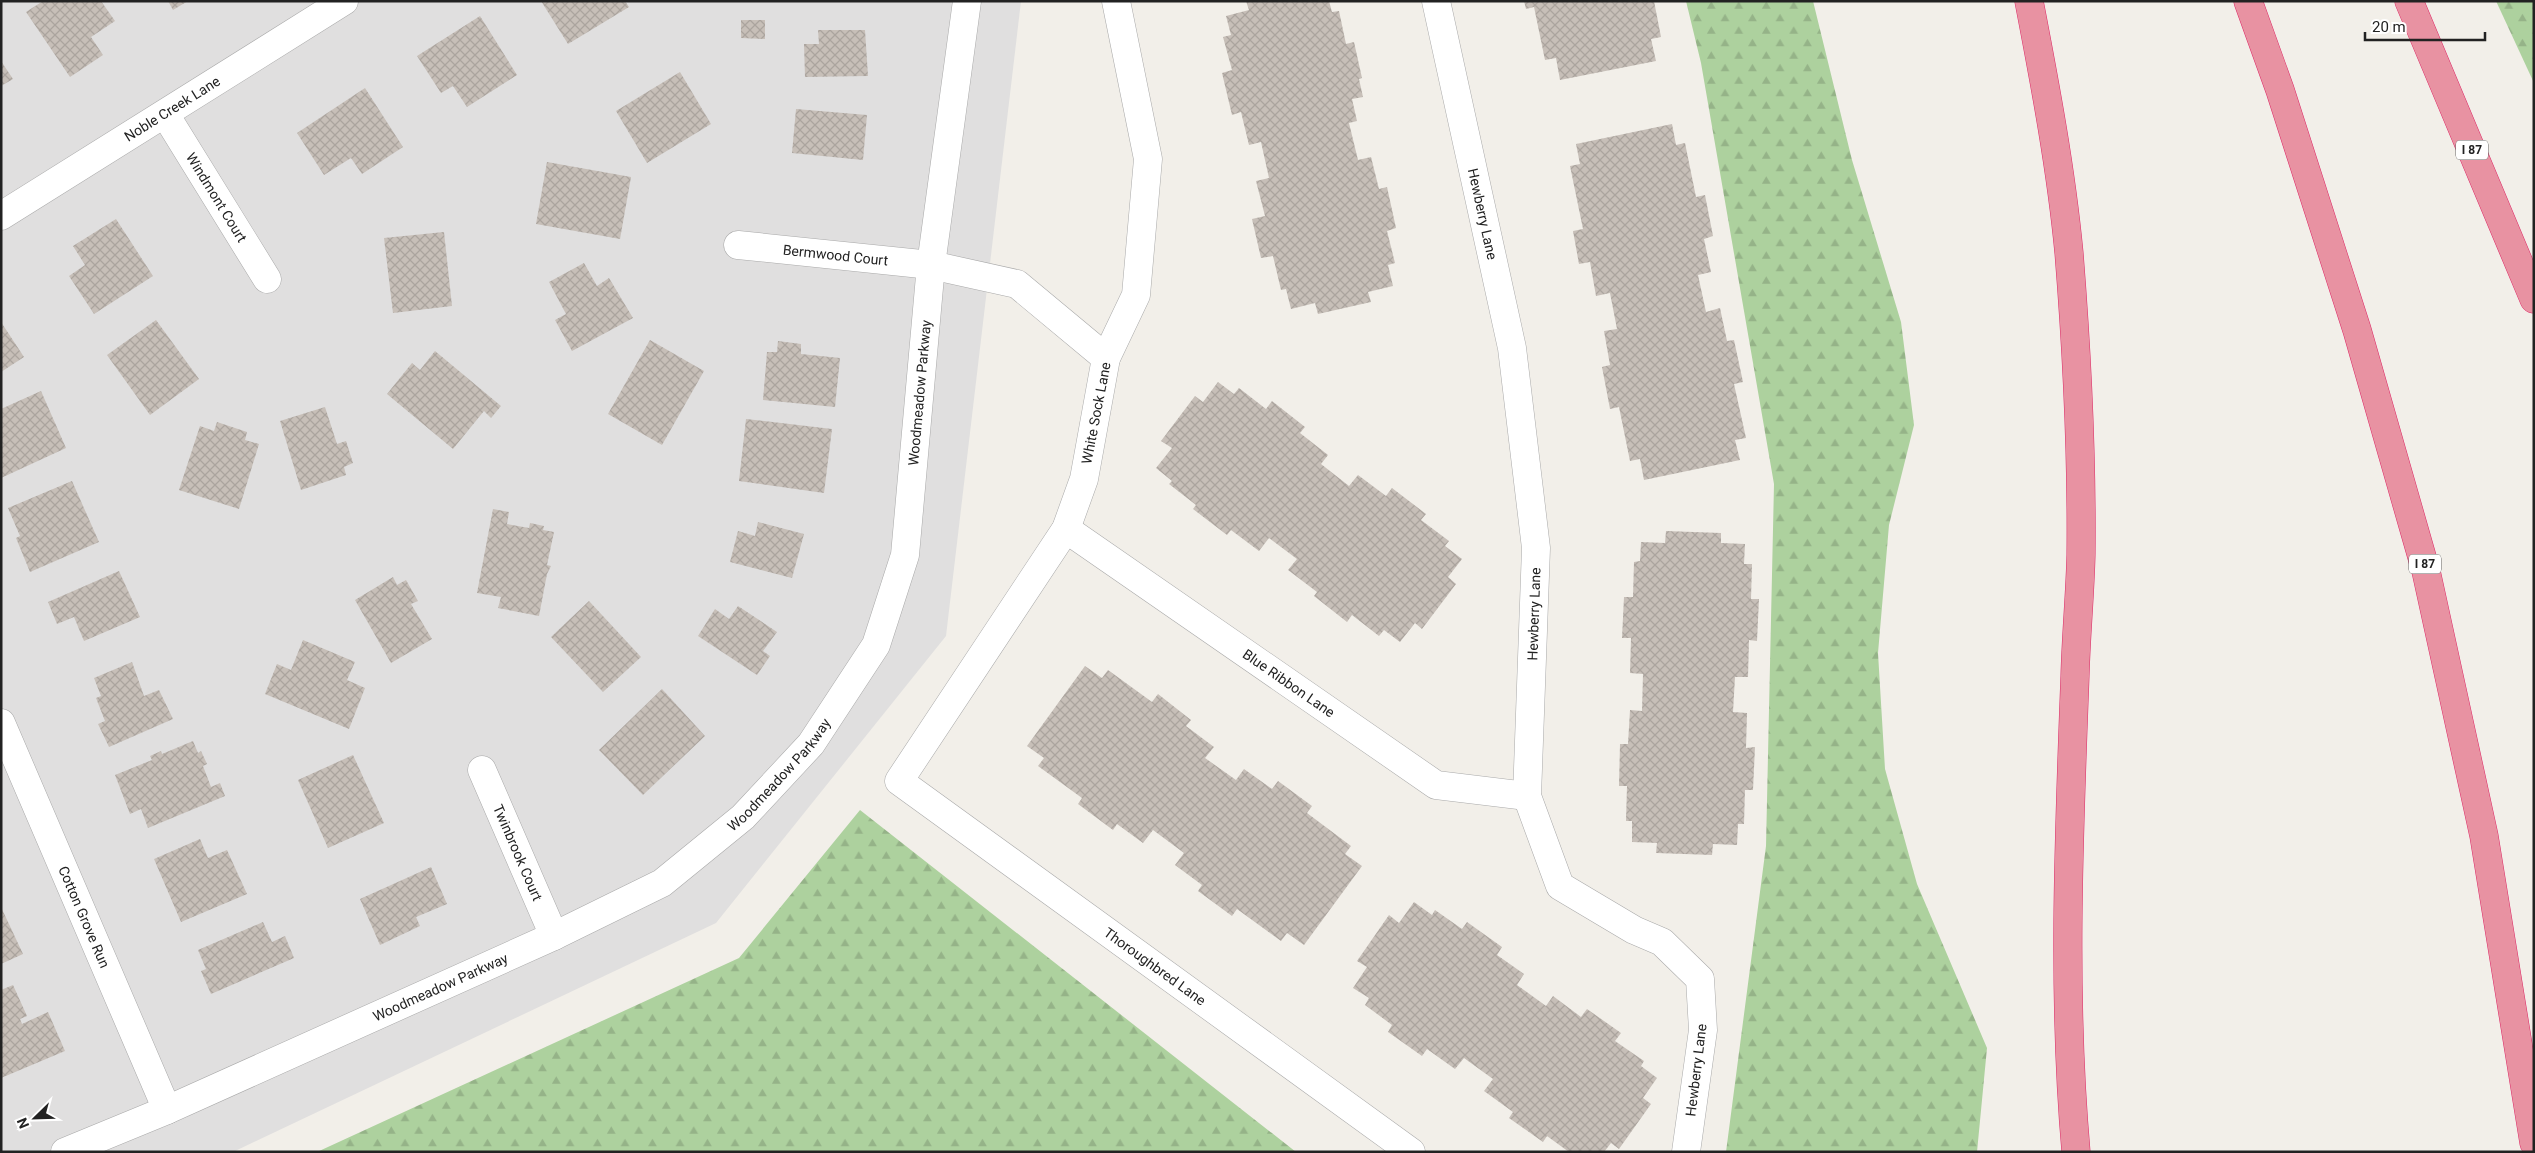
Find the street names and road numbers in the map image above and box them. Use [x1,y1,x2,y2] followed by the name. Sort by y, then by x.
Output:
[121,73,223,145] street label: Noble Creek Lane
[2456,140,2488,160] road number: I 87
[183,150,250,245] street label: Windmont Court
[1465,167,1500,261] street label: Hewberry Lane
[782,242,889,269] street label: Bermwood Court
[905,319,934,466] street label: Woodmeadow Parkway
[1078,361,1114,465] street label: White Sock Lane
[2409,554,2441,574] road number: I 87
[1524,567,1544,661] street label: Hewberry Lane
[1240,646,1338,721] street label: Blue Ribbon Lane
[724,715,834,834] street label: Woodmeadow Parkway
[490,802,546,903] street label: Twinbrook Court
[55,864,113,970] street label: Cotton Grove Run
[1101,924,1209,1009] street label: Thoroughbred Lane
[370,950,511,1024] street label: Woodmeadow Parkway
[1682,1023,1710,1117] street label: Hewberry Lane

